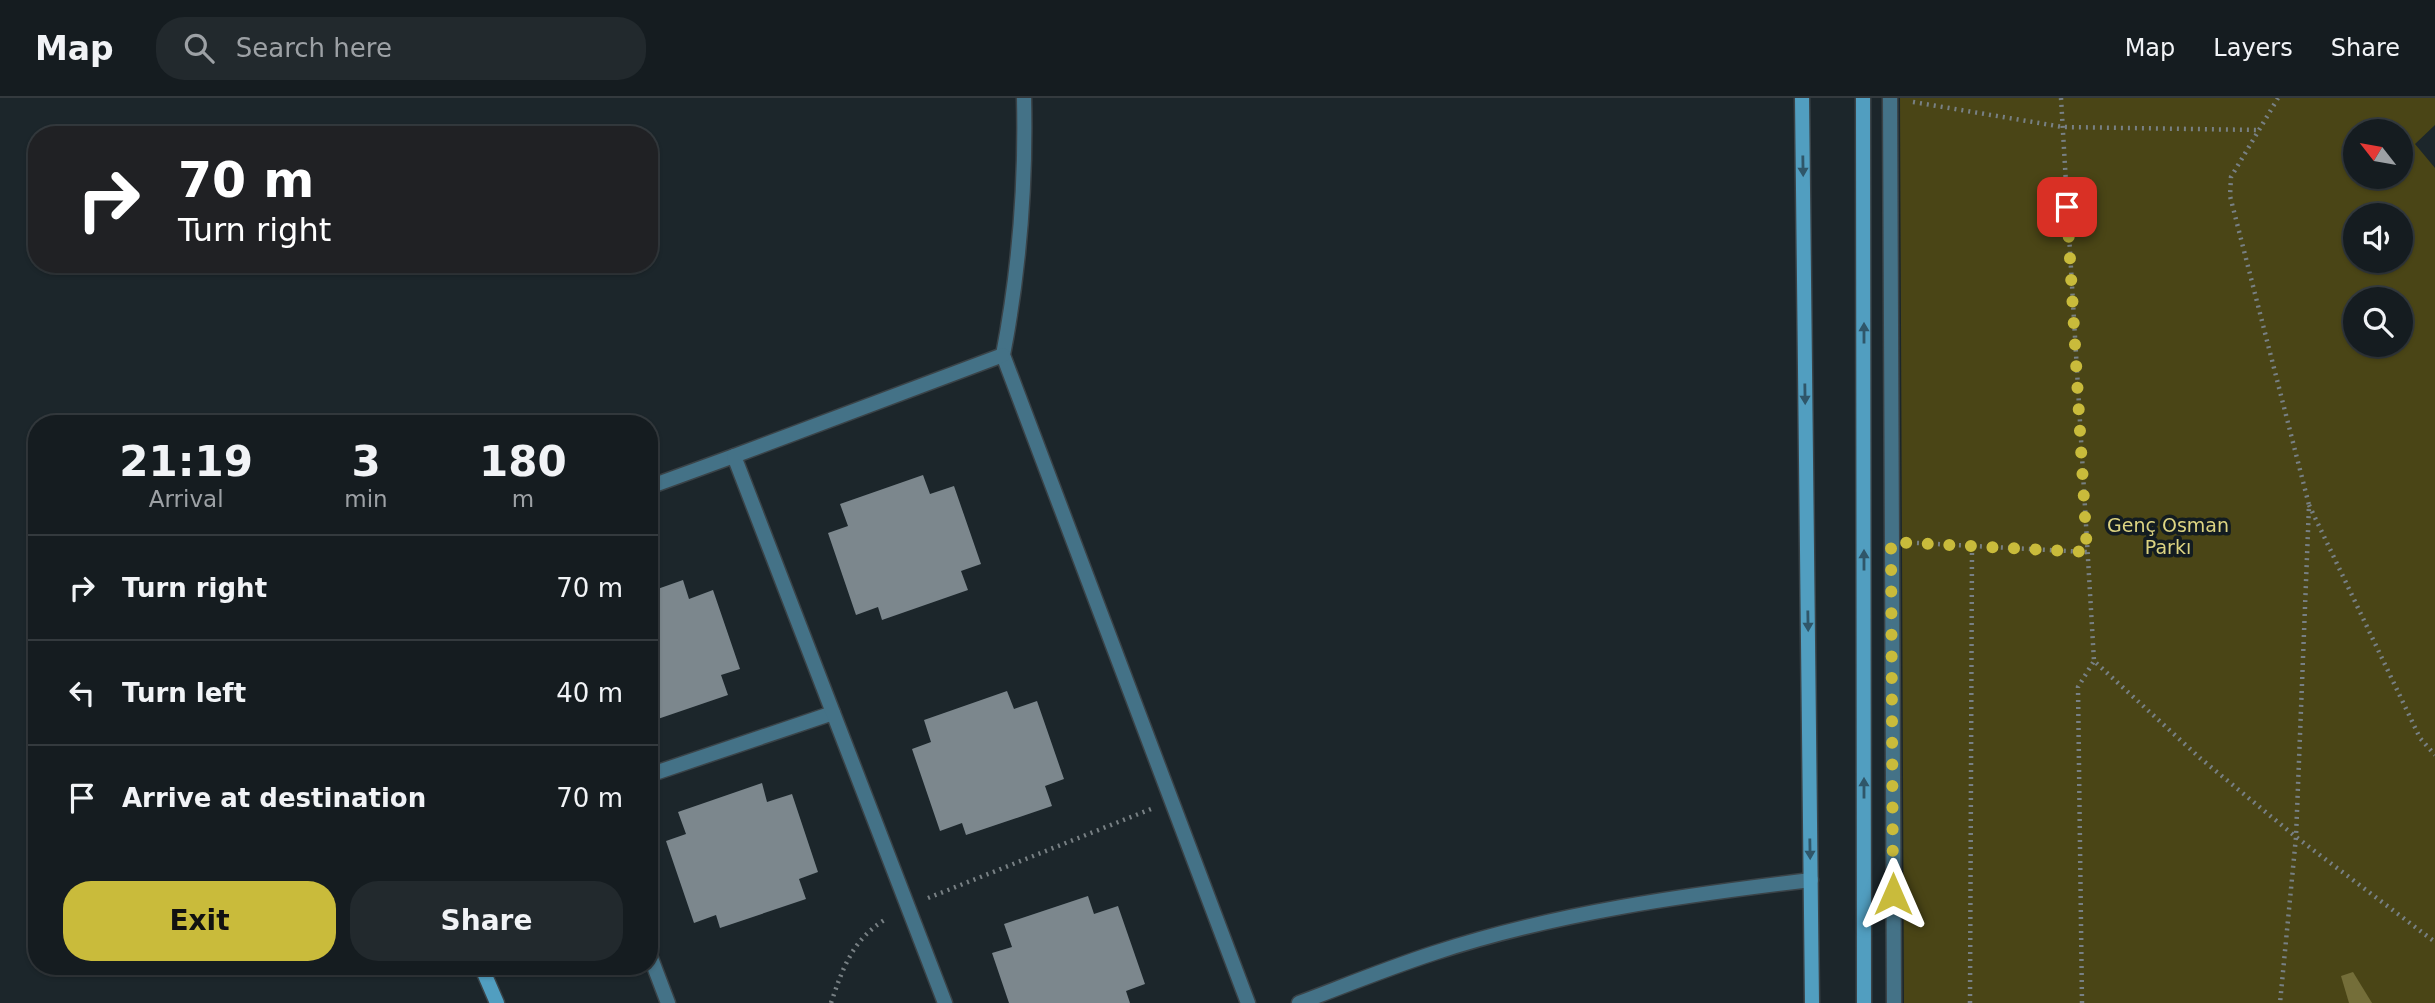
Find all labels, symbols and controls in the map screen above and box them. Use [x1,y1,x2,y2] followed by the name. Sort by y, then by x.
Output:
[156,17,646,80] search box
[35,29,114,68] text: Map
[180,29,218,67] icon: search
[236,33,392,63] text: Search here
[2125,34,2175,62] text: Map
[2213,34,2293,62] text: Layers
[2331,34,2400,62] text: Share
[2343,119,2413,189] north arrow
[2343,119,2413,357] map controls
[178,152,314,209] text: 70 m
[63,154,154,245] icon: right
[1797,155,1809,177] one-way arrow
[2037,177,2097,237] pin
[2048,188,2086,226] icon: arrive
[2343,203,2413,273] button: sound
[178,211,331,249] text: Turn right
[2343,287,2413,357] button: search
[1858,322,1870,344] one-way arrow
[1800,383,1811,405] one-way arrow
[119,437,253,486] text: 21:19
[351,437,381,486] text: 3
[479,437,567,486] text: 180
[149,486,224,512] text: Arrival
[344,486,388,512] text: min
[512,486,534,512] text: m
[2107,514,2229,558] park label: Genç Osman Parkı
[1858,549,1870,571] one-way arrow
[63,569,101,607] icon: right
[122,573,267,603] text: Turn right
[556,573,623,603] text: 70 m
[1802,610,1814,632] one-way arrow
[63,674,101,712] icon: left
[122,678,246,708] text: Turn left
[556,678,623,708] text: 40 m
[1858,777,1870,799] one-way arrow
[63,779,101,817] icon: arrive
[122,783,426,813] text: Arrive at destination
[556,783,623,813] text: 70 m
[1805,838,1816,860] one-way arrow
[1856,857,1930,931] position arrow
[63,881,336,961] button: Exit
[350,881,623,961] button: Share

